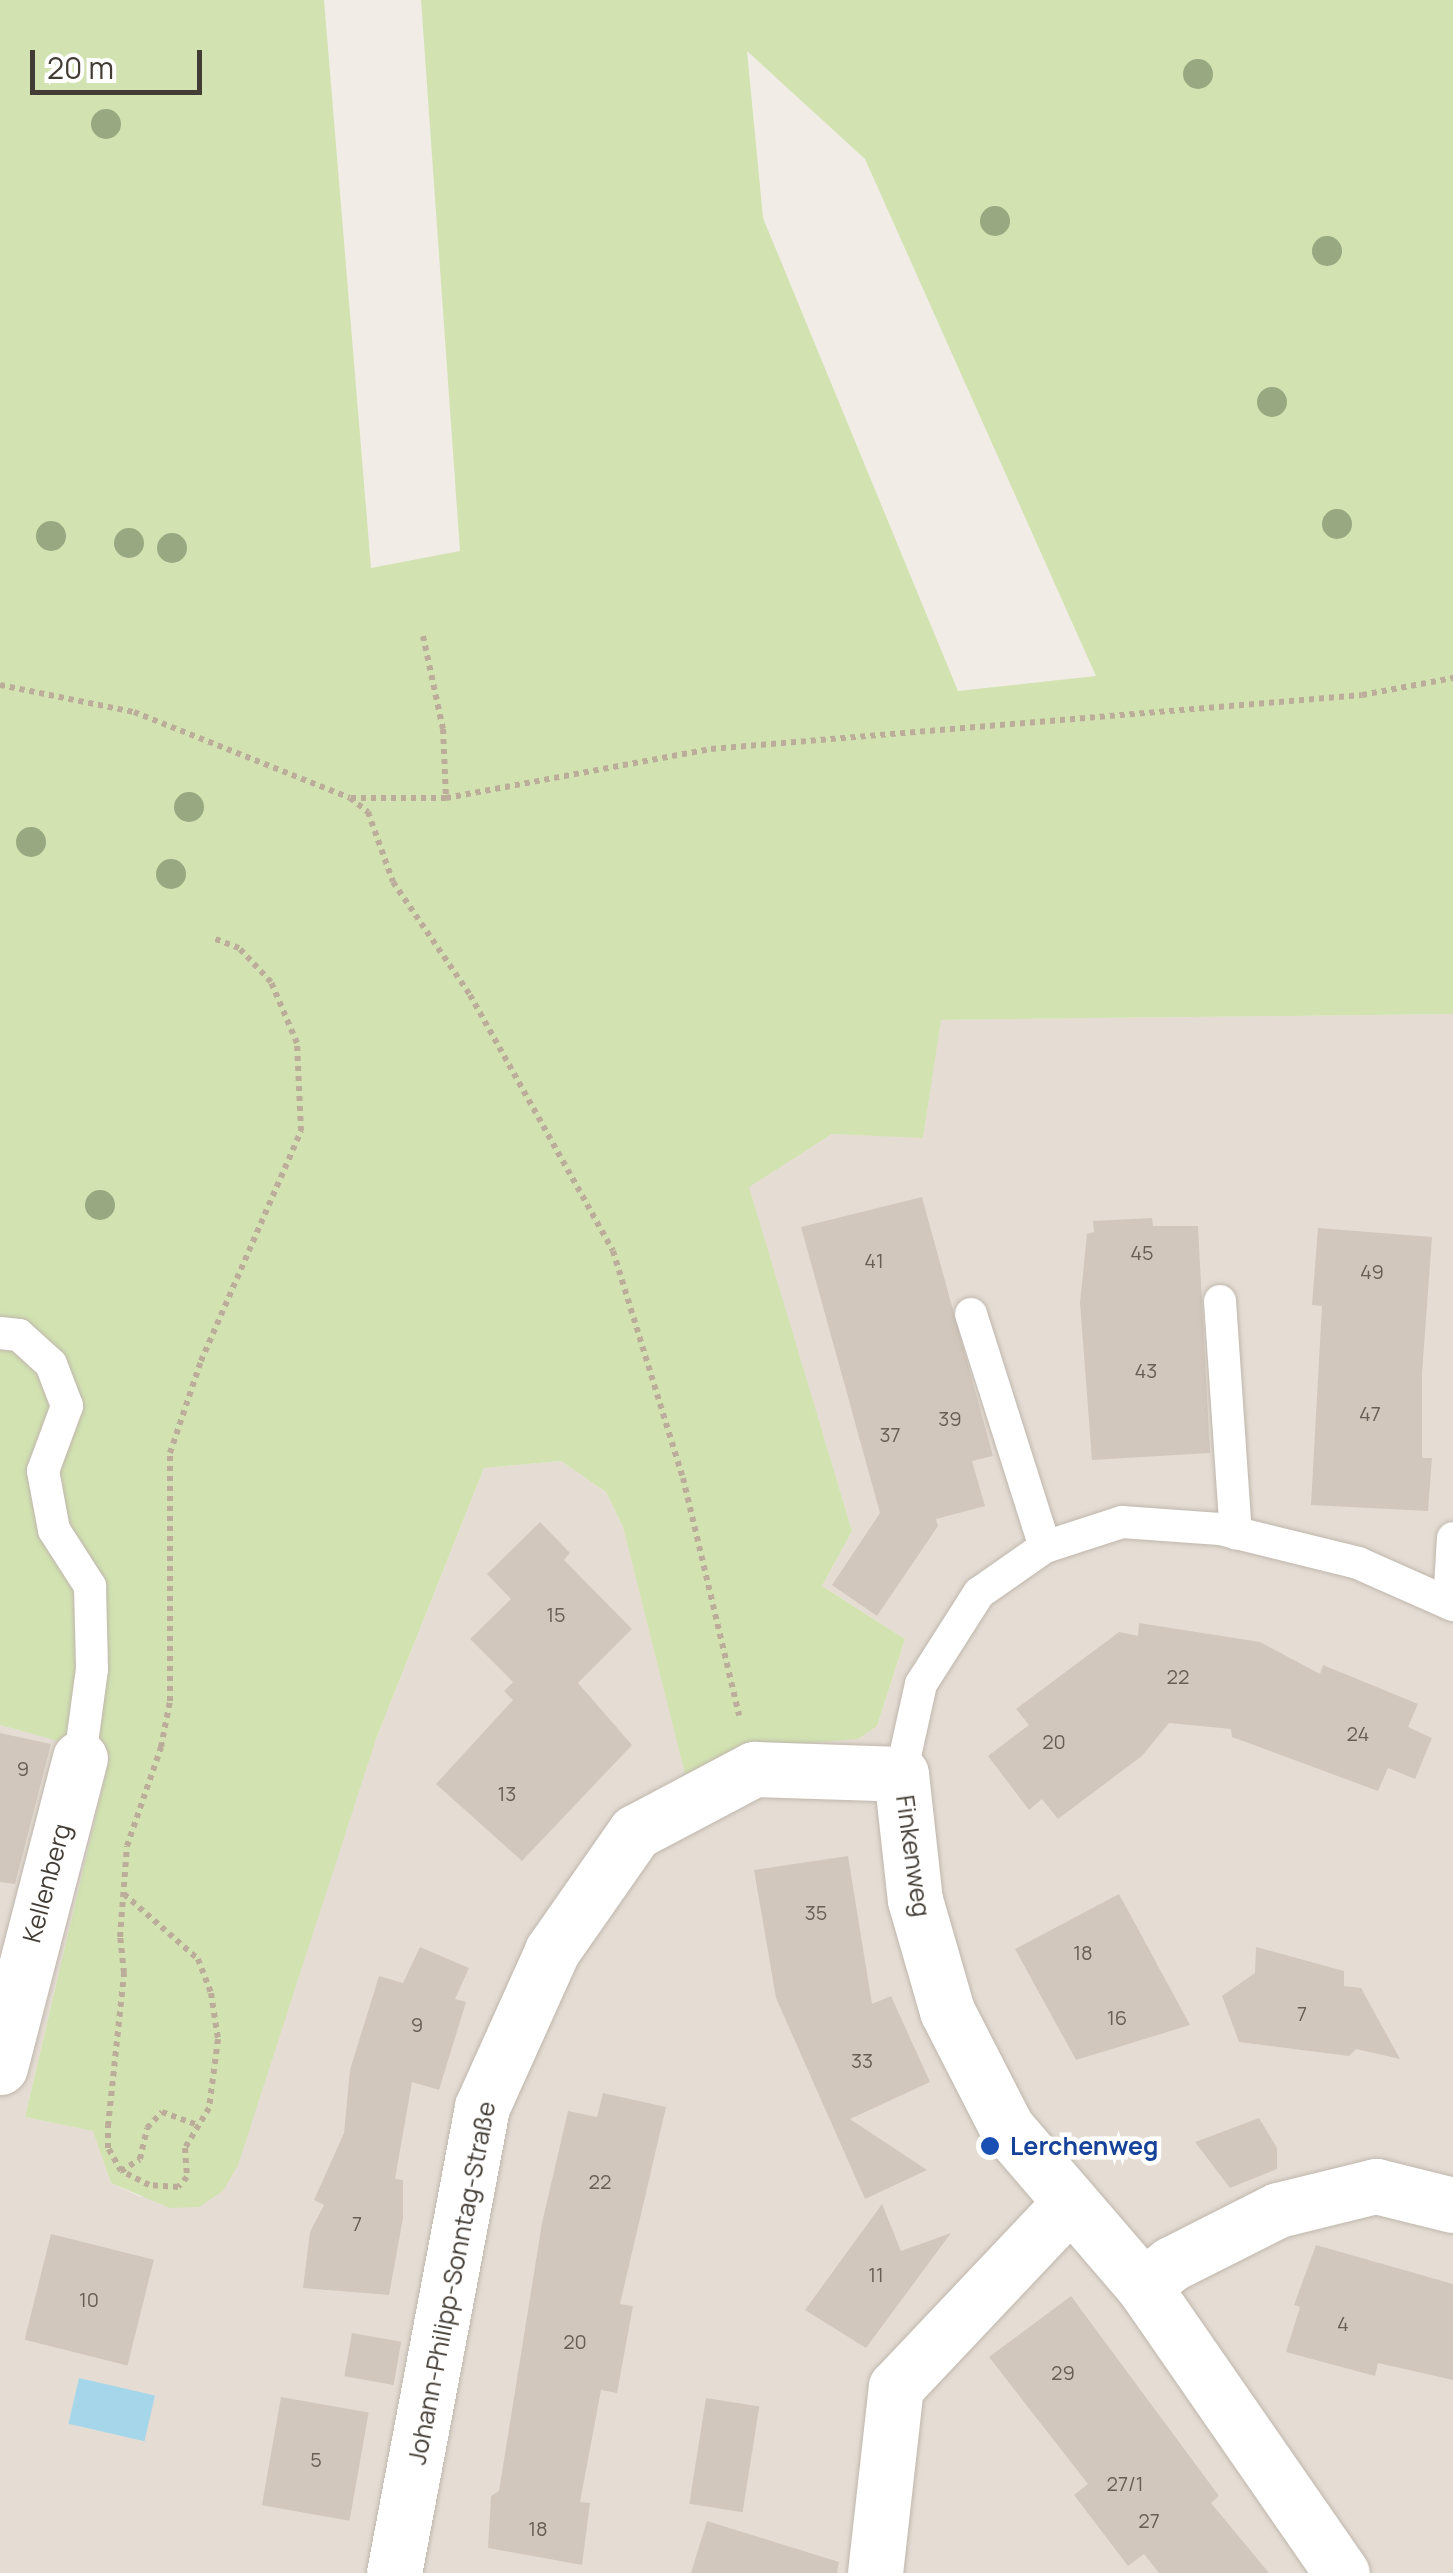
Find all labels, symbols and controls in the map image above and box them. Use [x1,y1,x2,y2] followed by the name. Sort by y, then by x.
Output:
[35,30,208,92] scale bar
[47,47,114,88] text: 20 m
[1130,1240,1154,1264] house number: 45
[864,1248,884,1272] house number: 41
[1360,1259,1384,1283] house number: 49
[1135,1358,1157,1382] house number: 43
[1359,1401,1381,1425] house number: 47
[938,1406,962,1430] house number: 39
[879,1422,901,1446] house number: 37
[546,1602,566,1626] house number: 15
[1167,1664,1189,1688] house number: 22
[1347,1721,1369,1745] house number: 24
[1042,1729,1066,1753] house number: 20
[17,1756,29,1780] house number: 9
[498,1781,516,1805] house number: 13
[890,1793,936,1919] street label: Finkenweg
[17,1820,77,1946] street label: Kellenberg
[805,1900,827,1924] house number: 35
[1073,1940,1093,1964] house number: 18
[1297,2001,1307,2025] house number: 7
[1107,2005,1127,2029] house number: 16
[411,2012,423,2036] house number: 9
[851,2048,873,2072] house number: 33
[402,2099,502,2467] street label: Johann-Philipp-Sonntag-Straße
[1010,2131,1158,2161] place label: Lerchenweg
[979,2135,1001,2157] marker: Lerchenweg
[589,2169,611,2193] house number: 22
[352,2211,362,2235] house number: 7
[868,2262,884,2286] house number: 11
[79,2287,99,2311] house number: 10
[1337,2311,1349,2335] house number: 4
[563,2329,587,2353] house number: 20
[1051,2360,1075,2384] house number: 29
[310,2447,322,2471] house number: 5
[1107,2471,1143,2495] house number: 27/1
[1138,2508,1160,2532] house number: 27
[528,2516,548,2540] house number: 18

